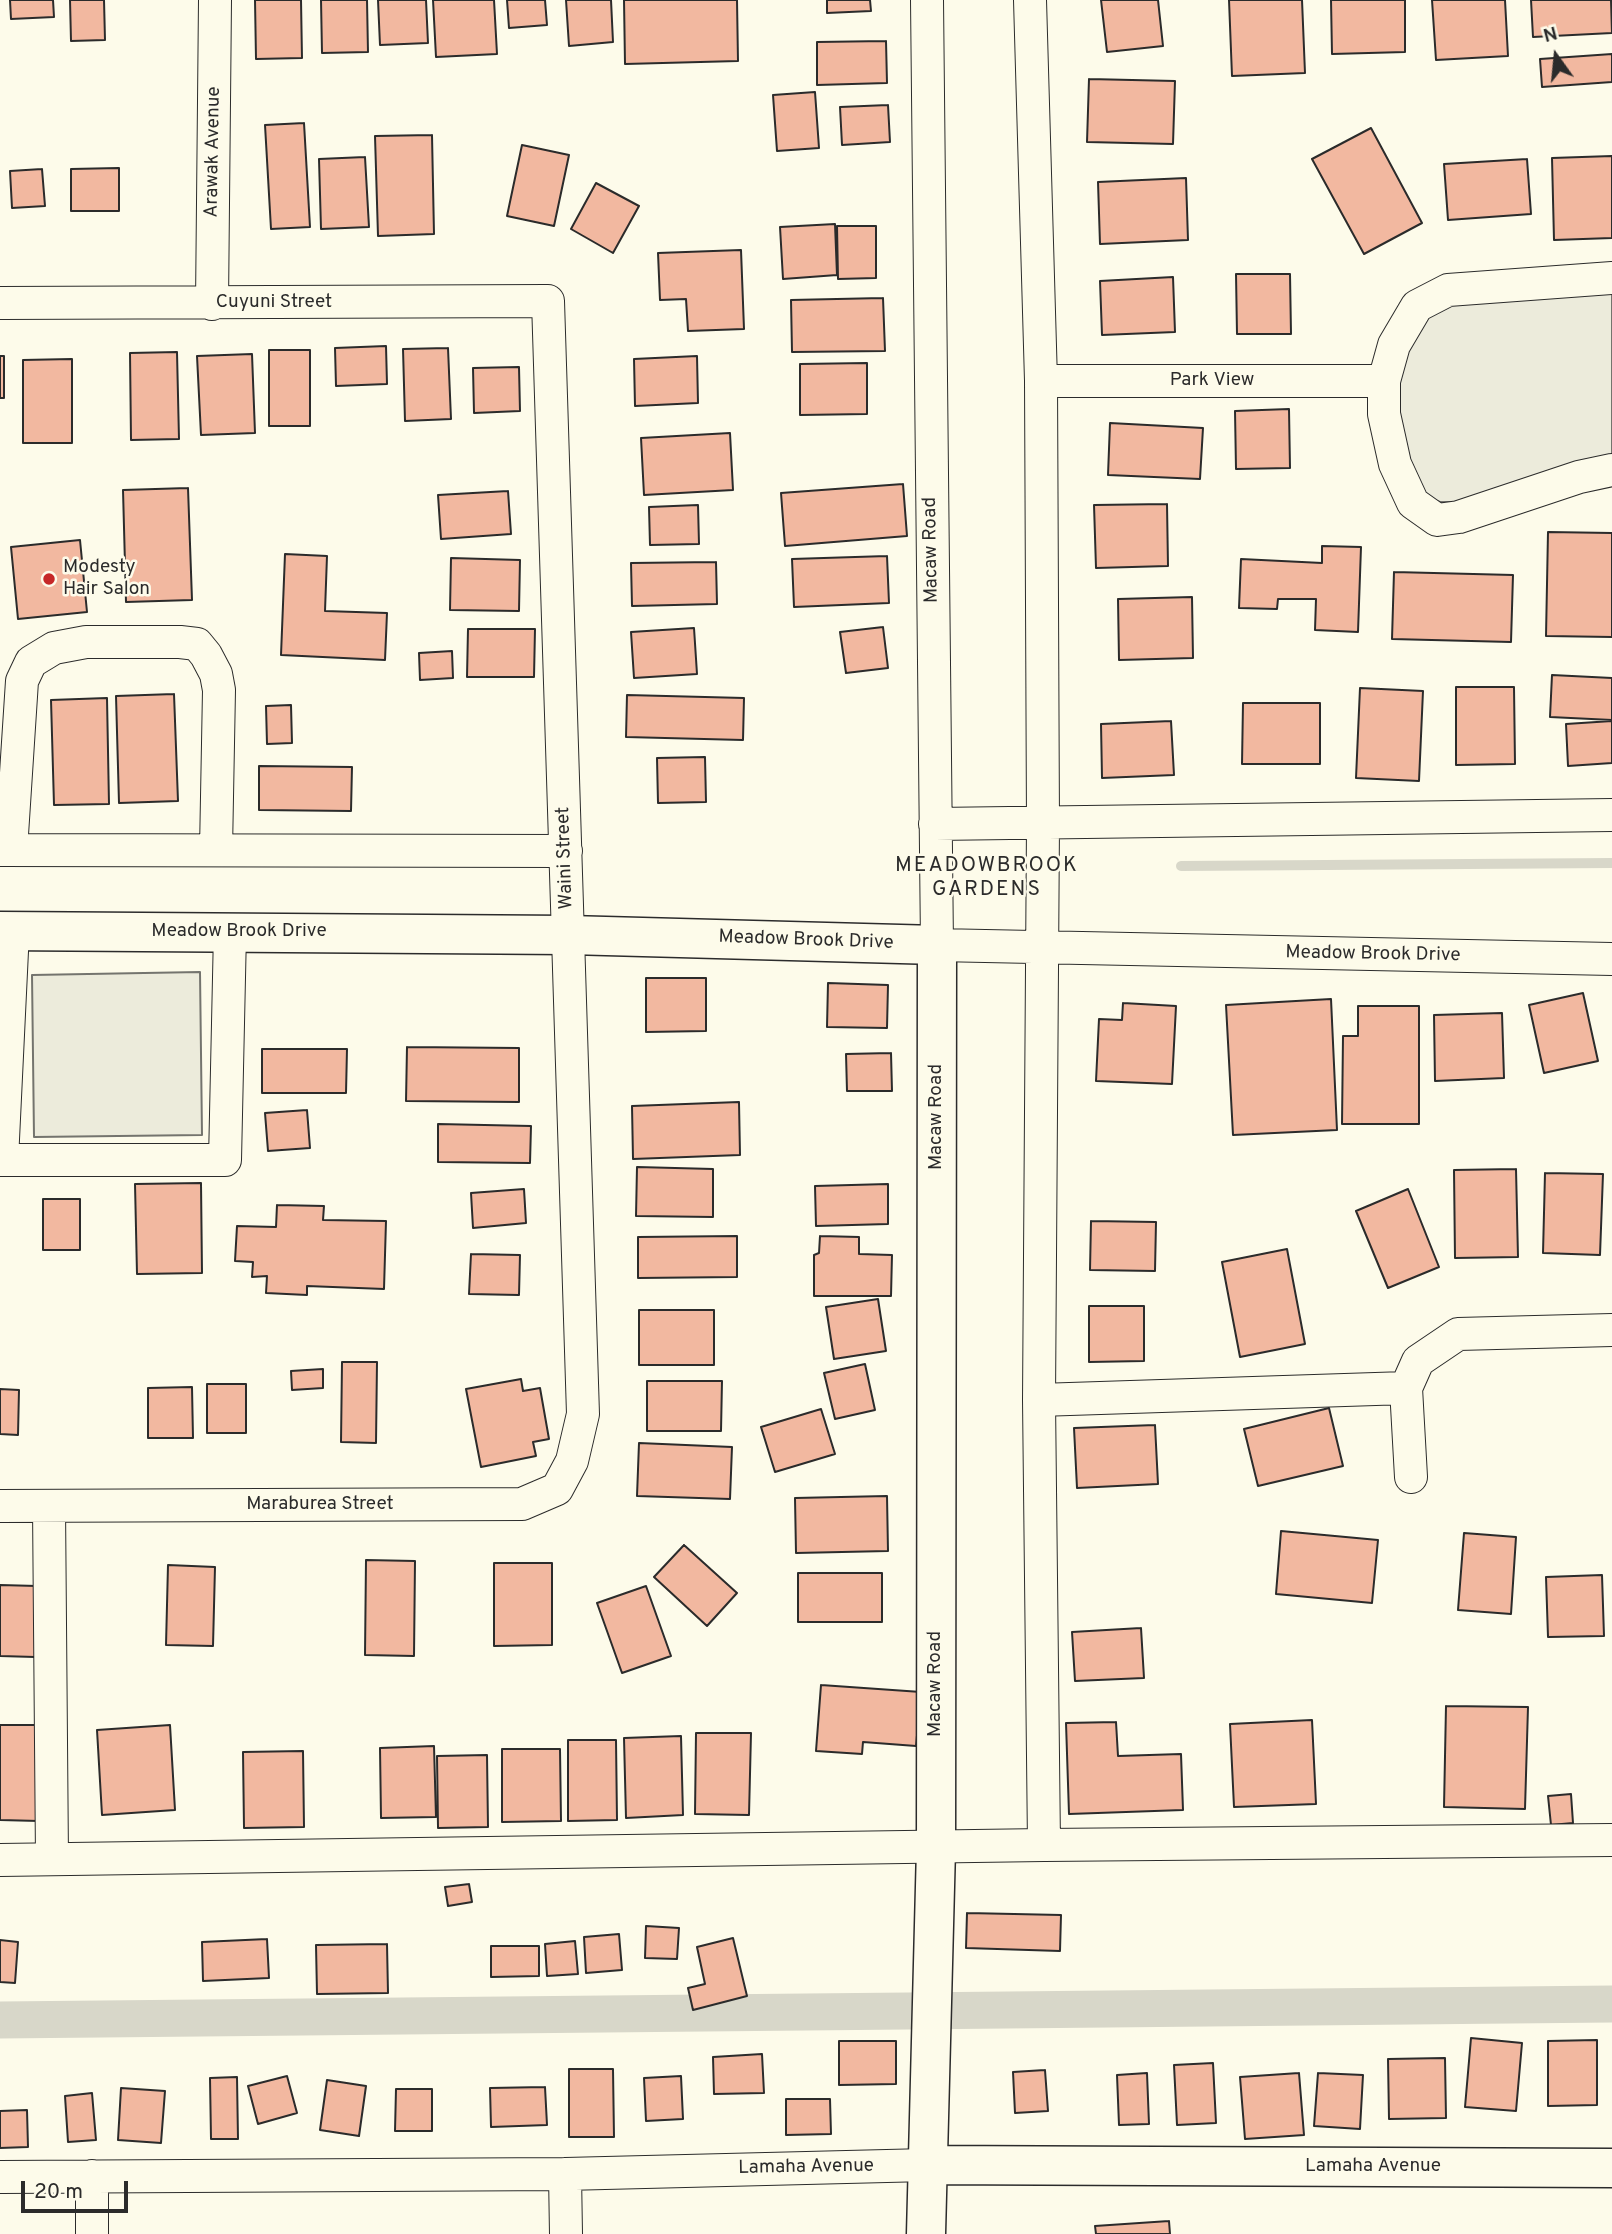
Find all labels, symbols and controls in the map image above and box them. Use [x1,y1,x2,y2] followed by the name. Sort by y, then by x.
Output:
[1521,21,1591,91] north arrow
[1541,22,1560,49] text: N
[201,86,227,218] street label: Arawak Avenue
[216,292,332,314] street label: Cuyuni Street
[1170,370,1254,392] street label: Park View
[920,497,944,603] street label: Macaw Road
[63,557,150,601] place label: Modesty Hair Salon
[41,571,57,587] marker: Modesty Hair Salon
[553,806,579,910] street label: Waini Street
[896,854,1078,904] district label: MEADOWBROOK GARDENS
[151,921,327,943] street label: Meadow Brook Drive
[718,927,894,955] street label: Meadow Brook Drive
[1285,942,1461,968] street label: Meadow Brook Drive
[926,1064,948,1170] street label: Macaw Road
[246,1494,394,1516] street label: Maraburea Street
[925,1631,947,1737] street label: Macaw Road
[738,2155,874,2181] street label: Lamaha Avenue
[1305,2156,1441,2178] street label: Lamaha Avenue
[24,2168,131,2212] scale bar
[34,2179,83,2206] text: 20 m

